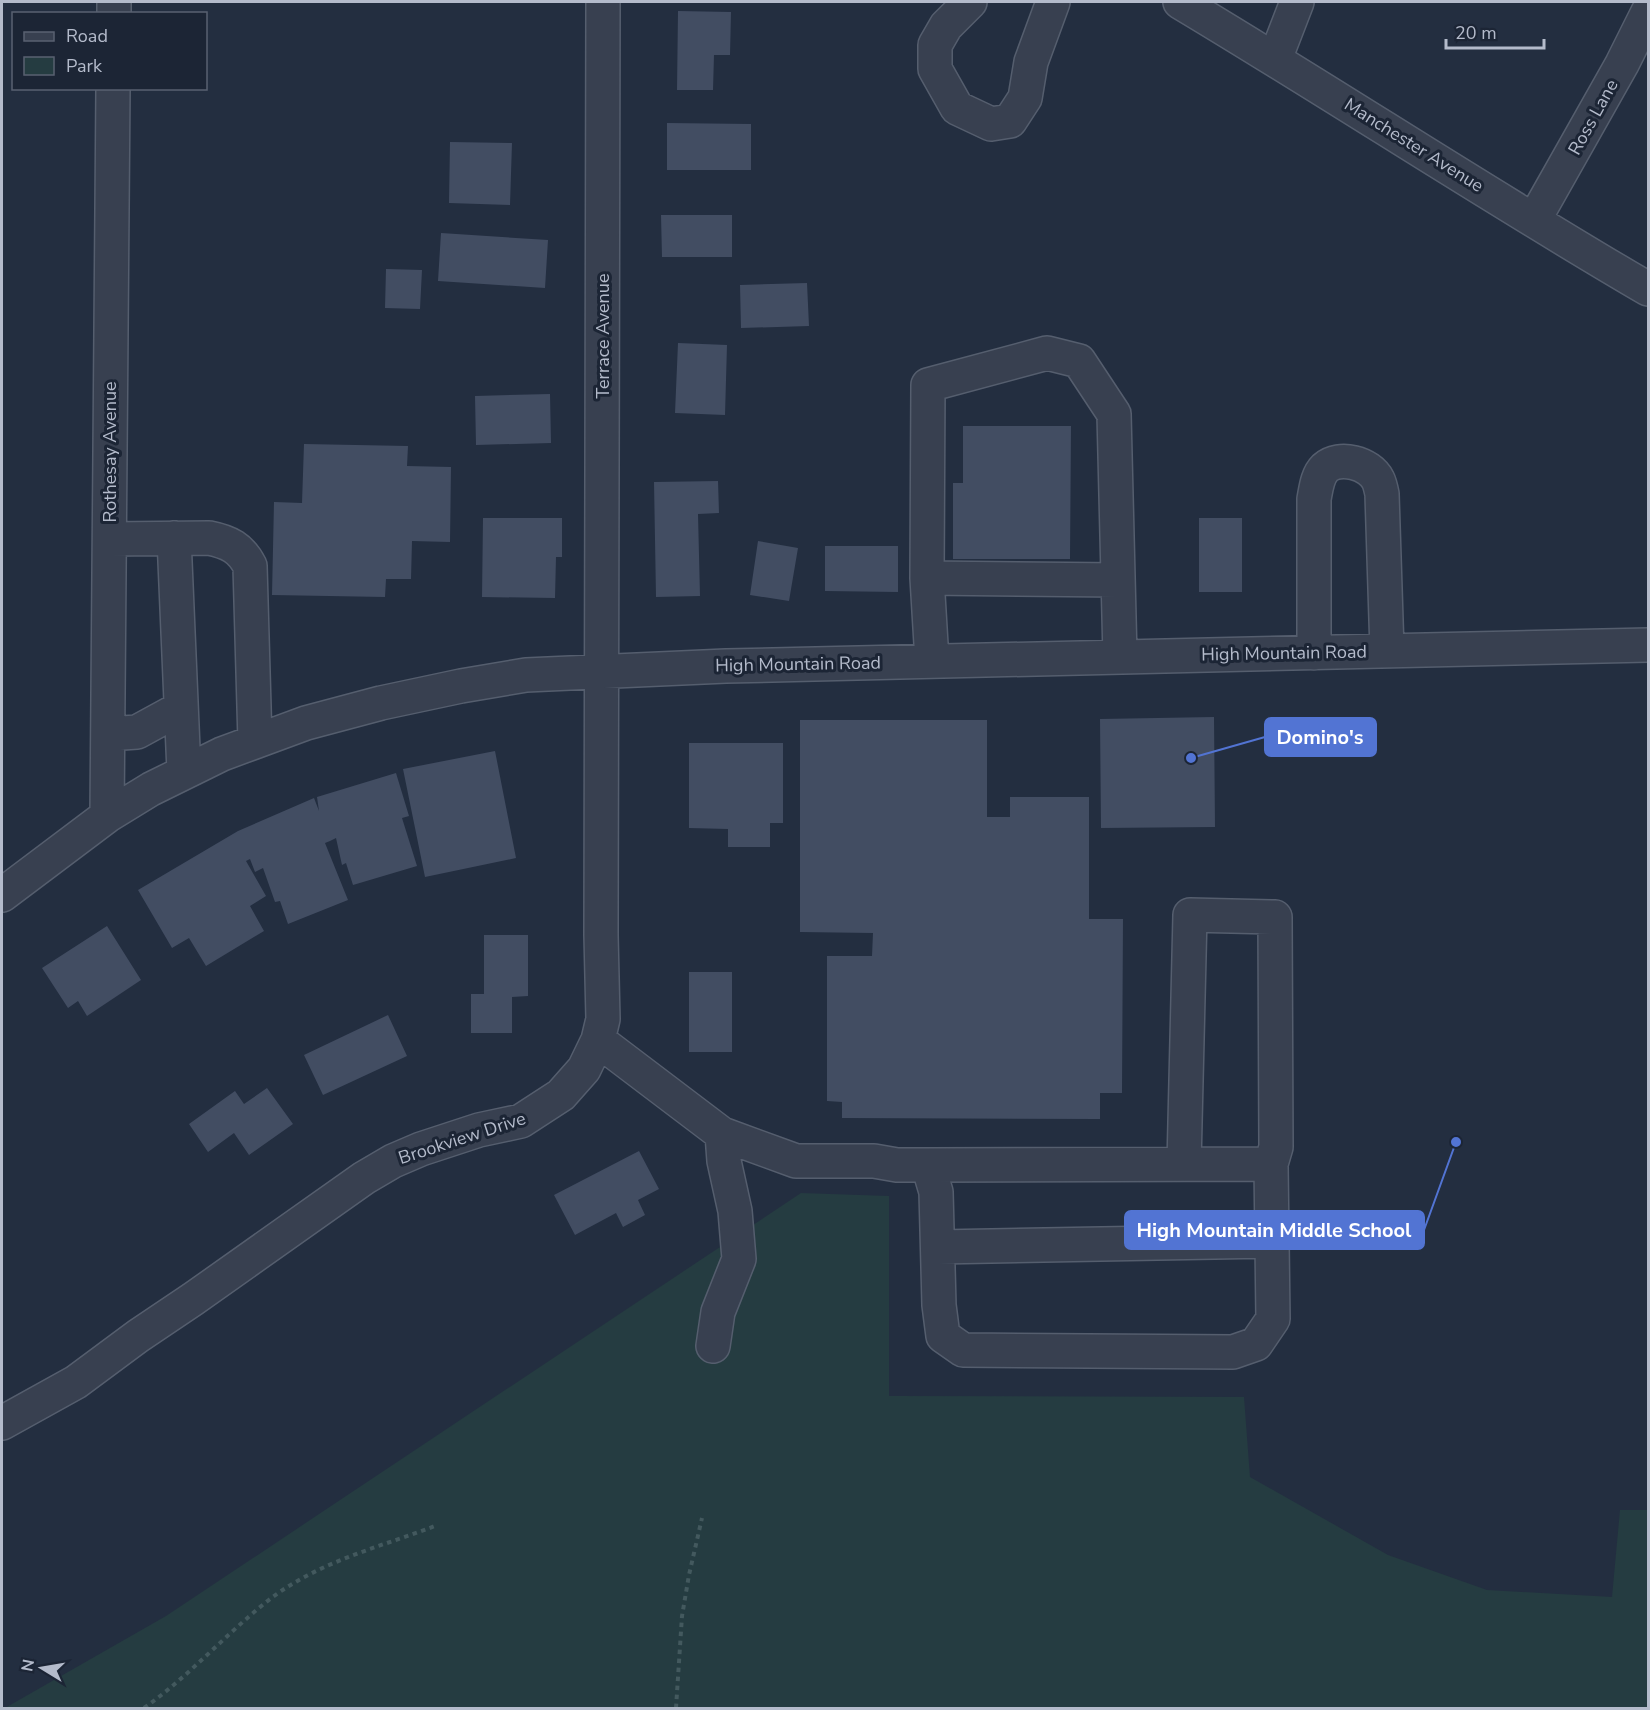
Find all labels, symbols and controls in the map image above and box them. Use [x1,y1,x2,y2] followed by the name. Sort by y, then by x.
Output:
[12,12,207,90] legend
[1446,12,1544,50] scale bar
[1455,21,1497,45] text: 20 m
[66,24,108,48] text: Road
[66,54,103,78] text: Park
[1562,75,1624,159] street label: Ross Lane
[1340,92,1488,198] street label: Manchester Avenue
[591,274,615,399] street label: Terrace Avenue
[98,381,122,523] street label: Rothesay Avenue
[1201,640,1367,666] street label: High Mountain Road
[715,651,881,677] street label: High Mountain Road
[1265,718,1376,756] callout: Domino's
[1276,724,1364,751] text: Domino's
[395,1106,529,1170] street label: Brookview Drive
[1125,1211,1424,1249] callout: High Mountain Middle School
[1137,1217,1412,1244] text: High Mountain Middle School
[12,1638,72,1698] north arrow
[16,1657,40,1673] text: N

